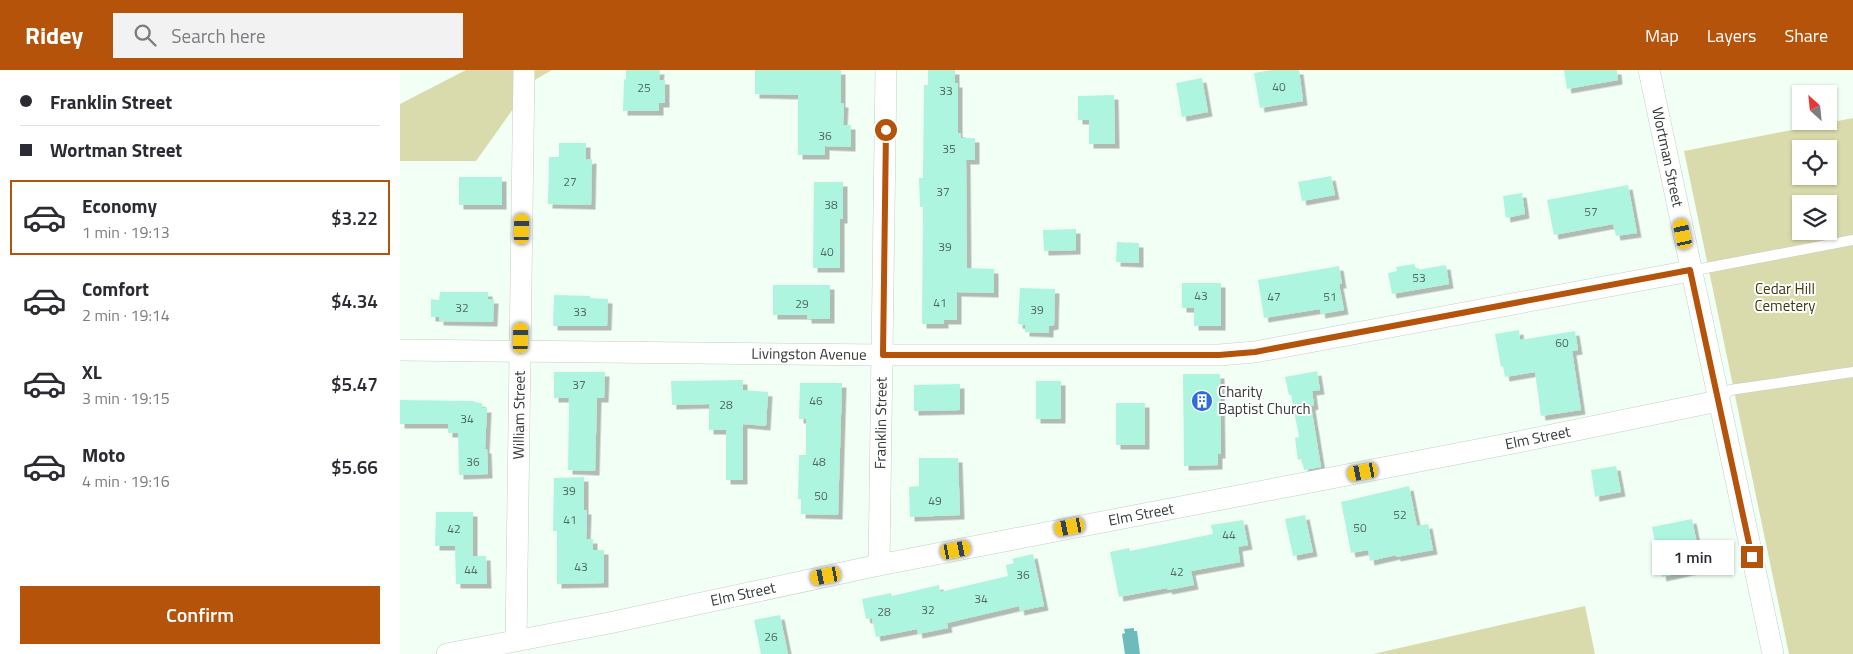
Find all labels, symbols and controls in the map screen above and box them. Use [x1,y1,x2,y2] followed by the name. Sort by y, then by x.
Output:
[113,13,463,58] search box
[25,17,83,53] text: Ridey
[131,21,159,49] icon: search
[171,21,266,50] text: Search here
[1645,22,1679,49] text: Map
[1707,22,1756,49] text: Layers
[1784,22,1828,49] text: Share
[1272,77,1286,96] house number: 40
[637,78,651,97] house number: 25
[939,81,953,100] house number: 33
[1792,85,1838,130] north arrow
[1792,85,1837,240] map controls
[50,87,172,116] text: Franklin Street
[1646,105,1690,210] street label: Wortman Street
[875,119,897,141] route start
[818,126,832,145] house number: 36
[50,135,182,164] text: Wortman Street
[942,139,956,158] house number: 35
[1792,140,1837,185] button: locate
[563,172,577,191] house number: 27
[936,182,950,201] house number: 37
[82,191,157,220] text: Economy
[22,195,67,240] icon: car
[824,195,838,214] house number: 38
[1792,195,1837,240] button: layers
[1584,202,1598,221] house number: 57
[331,203,378,232] text: $3.22
[514,214,529,244] car
[1672,218,1693,250] car
[82,220,170,244] text: 1 min · 19:13
[938,237,952,256] house number: 39
[820,242,834,261] house number: 40
[1412,268,1426,287] house number: 53
[82,274,149,303] text: Comfort
[1755,277,1815,317] park label: Cedar Hill Cemetery
[22,278,67,323] icon: car
[331,286,378,315] text: $4.34
[1194,286,1208,305] house number: 43
[1267,287,1281,306] house number: 47
[1323,287,1337,306] house number: 51
[933,293,947,312] house number: 41
[795,294,809,313] house number: 29
[455,298,469,317] house number: 32
[1030,300,1044,319] house number: 39
[573,302,587,321] house number: 33
[82,303,170,327] text: 2 min · 19:14
[513,323,528,353] car
[1555,333,1569,352] house number: 60
[751,342,867,366] street label: Livingston Avenue
[82,357,102,386] text: XL
[22,361,67,406] icon: car
[331,369,378,398] text: $5.47
[507,370,531,460] street label: William Street
[572,375,586,394] house number: 37
[868,376,893,469] street label: Franklin Street
[1218,380,1311,420] place label: Charity Baptist Church
[82,386,170,410] text: 3 min · 19:15
[1190,389,1214,413] building icon: Charity Baptist Church
[809,391,823,410] house number: 46
[719,395,733,414] house number: 28
[460,409,474,428] house number: 34
[1503,419,1573,455] street label: Elm Street
[82,440,125,469] text: Moto
[22,444,67,489] icon: car
[331,452,378,481] text: $5.66
[466,452,480,471] house number: 36
[812,452,826,471] house number: 48
[1346,462,1379,482] car
[82,469,170,493] text: 4 min · 19:16
[562,481,576,500] house number: 39
[814,486,828,505] house number: 50
[928,491,942,510] house number: 49
[1106,496,1176,532] street label: Elm Street
[1393,505,1407,524] house number: 52
[563,510,577,529] house number: 41
[1053,517,1086,537] car
[1353,518,1367,537] house number: 50
[447,519,461,538] house number: 42
[1222,525,1236,544] house number: 44
[939,540,972,560] car
[1652,540,1734,574] callout: 1 min
[1674,545,1712,569] text: 1 min
[1741,546,1763,568] route end
[574,557,588,576] house number: 43
[464,560,478,579] house number: 44
[1170,562,1184,581] house number: 42
[1016,565,1030,584] house number: 36
[809,566,842,586] car
[708,575,778,612] street label: Elm Street
[20,586,380,644] button: Confirm
[974,589,988,608] house number: 34
[921,600,935,619] house number: 32
[877,602,891,621] house number: 28
[764,627,778,646] house number: 26

